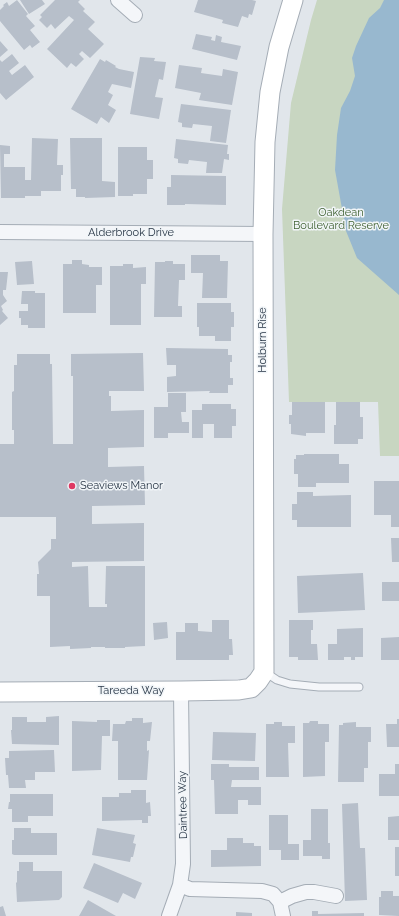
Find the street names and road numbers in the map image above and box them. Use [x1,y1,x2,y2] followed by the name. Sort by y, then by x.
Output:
[88,226,174,240] street label: Alderbrook Drive
[256,307,270,373] street label: Holburn Rise
[98,684,164,698] street label: Tareeda Way
[176,771,190,839] street label: Daintree Way

